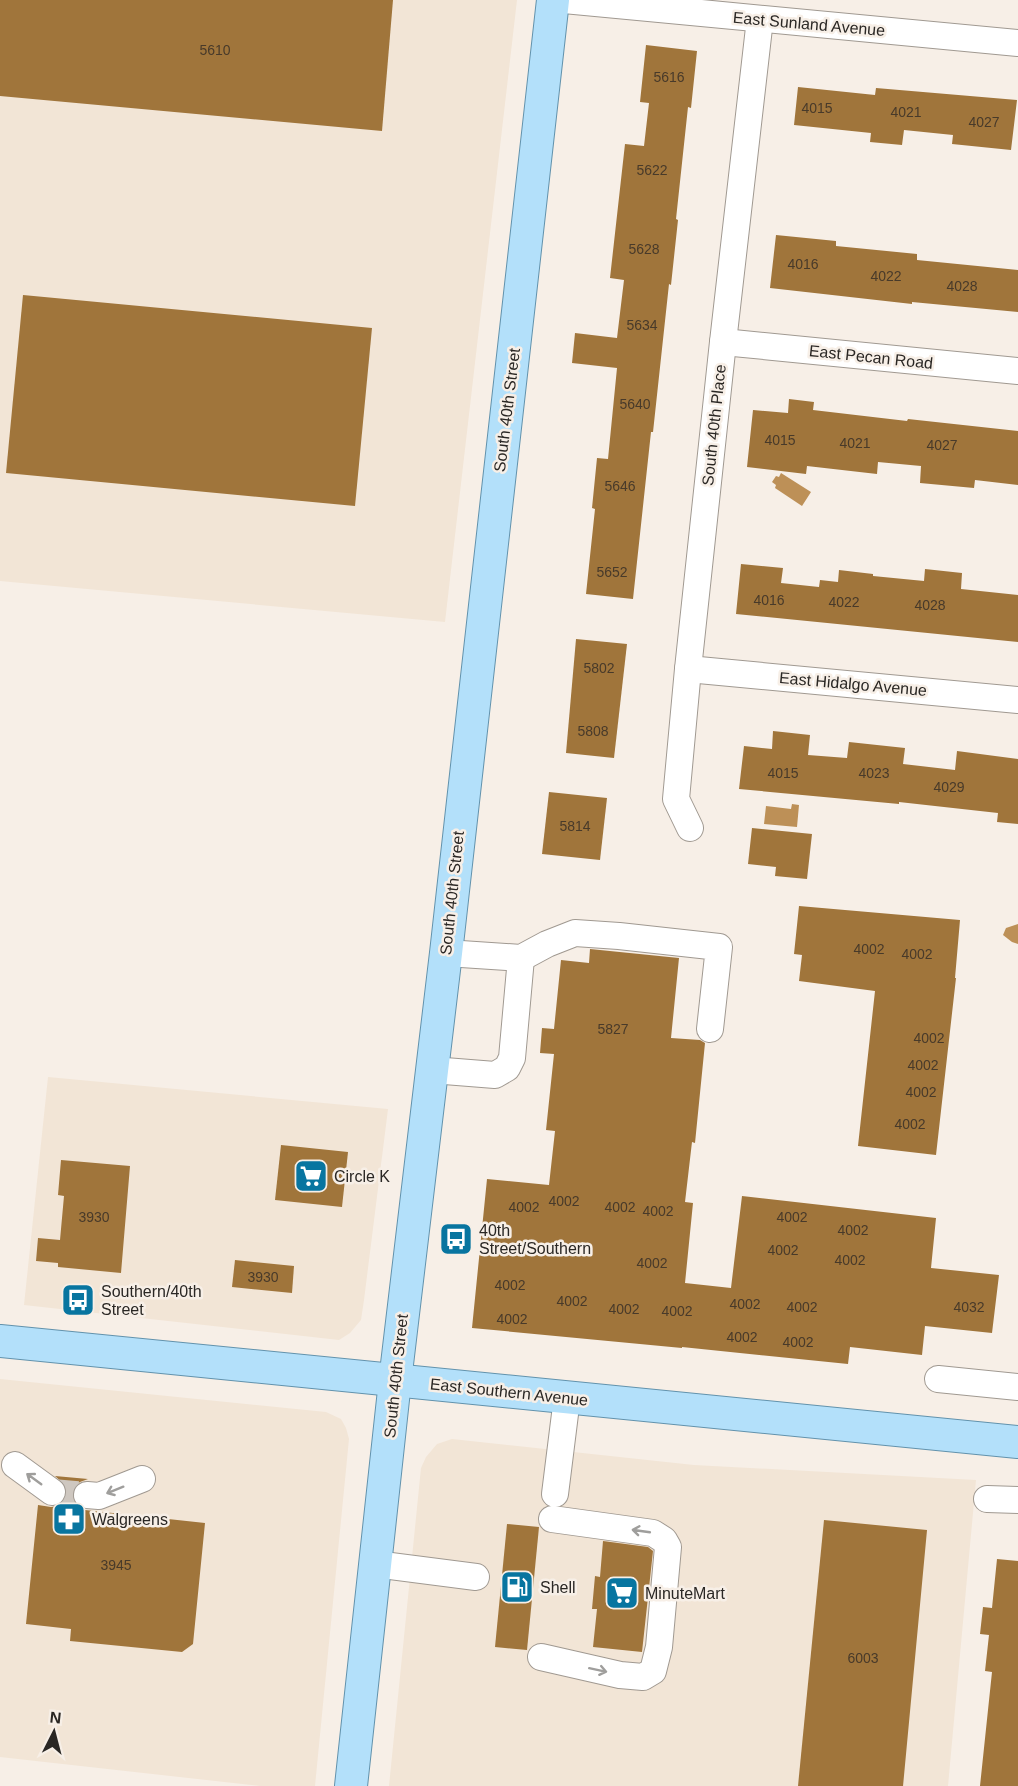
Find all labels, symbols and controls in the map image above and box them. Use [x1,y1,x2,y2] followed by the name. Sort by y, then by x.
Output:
[732,9,886,39] street label: East Sunland Avenue
[199,42,231,58] house number: 5610
[653,69,685,85] house number: 5616
[801,100,833,116] house number: 4015
[890,104,922,120] house number: 4021
[968,114,1000,130] house number: 4027
[636,162,668,178] house number: 5622
[628,241,660,257] house number: 5628
[787,256,819,272] house number: 4016
[870,268,902,284] house number: 4022
[946,278,978,294] house number: 4028
[626,317,658,333] house number: 5634
[808,342,934,372] street label: East Pecan Road
[491,347,523,473] street label: South 40th Street
[699,363,729,486] street label: South 40th Place
[619,396,651,412] house number: 5640
[764,432,796,448] house number: 4015
[839,435,871,451] house number: 4021
[926,437,958,453] house number: 4027
[604,478,636,494] house number: 5646
[596,564,628,580] house number: 5652
[753,592,785,608] house number: 4016
[828,594,860,610] house number: 4022
[914,597,946,613] house number: 4028
[583,660,615,676] house number: 5802
[778,669,928,699] street label: East Hidalgo Avenue
[577,723,609,739] house number: 5808
[767,765,799,781] house number: 4015
[858,765,890,781] house number: 4023
[933,779,965,795] house number: 4029
[559,818,591,834] house number: 5814
[437,830,467,956] street label: South 40th Street
[853,941,885,957] house number: 4002
[901,946,933,962] house number: 4002
[597,1021,629,1037] house number: 5827
[913,1030,945,1046] house number: 4002
[907,1057,939,1073] house number: 4002
[905,1084,937,1100] house number: 4002
[894,1116,926,1132] house number: 4002
[293,1158,329,1194] supermarket icon: Circle K
[334,1168,390,1185] place label: Circle K
[548,1193,580,1209] house number: 4002
[508,1199,540,1215] house number: 4002
[604,1199,636,1215] house number: 4002
[642,1203,674,1219] house number: 4002
[78,1209,110,1225] house number: 3930
[776,1209,808,1225] house number: 4002
[438,1221,474,1257] bus stop icon: 40th Street/Southern
[479,1222,591,1257] place label: 40th Street/Southern
[837,1222,869,1238] house number: 4002
[767,1242,799,1258] house number: 4002
[834,1252,866,1268] house number: 4002
[636,1255,668,1271] house number: 4002
[247,1269,279,1285] house number: 3930
[494,1277,526,1293] house number: 4002
[60,1282,96,1318] bus stop icon: Southern/40th Street
[101,1283,202,1318] place label: Southern/40th Street
[556,1293,588,1309] house number: 4002
[729,1296,761,1312] house number: 4002
[786,1299,818,1315] house number: 4002
[953,1299,985,1315] house number: 4032
[608,1301,640,1317] house number: 4002
[661,1303,693,1319] house number: 4002
[496,1311,528,1327] house number: 4002
[381,1313,411,1439] street label: South 40th Street
[726,1329,758,1345] house number: 4002
[782,1334,814,1350] house number: 4002
[429,1375,589,1409] street label: East Southern Avenue
[26,1473,42,1485] one-way arrow
[106,1485,124,1496] one-way arrow
[51,1501,87,1537] pharmacy icon: Walgreens
[92,1511,168,1528] place label: Walgreens
[631,1526,651,1537] one-way arrow
[100,1557,132,1573] house number: 3945
[499,1569,535,1605] fuel station icon: Shell
[604,1575,640,1611] supermarket icon: MinuteMart
[540,1579,576,1596] place label: Shell
[645,1585,726,1602] place label: MinuteMart
[847,1650,879,1666] house number: 6003
[588,1665,607,1676] one-way arrow
[24,1702,84,1762] north arrow
[49,1709,62,1727] text: N

